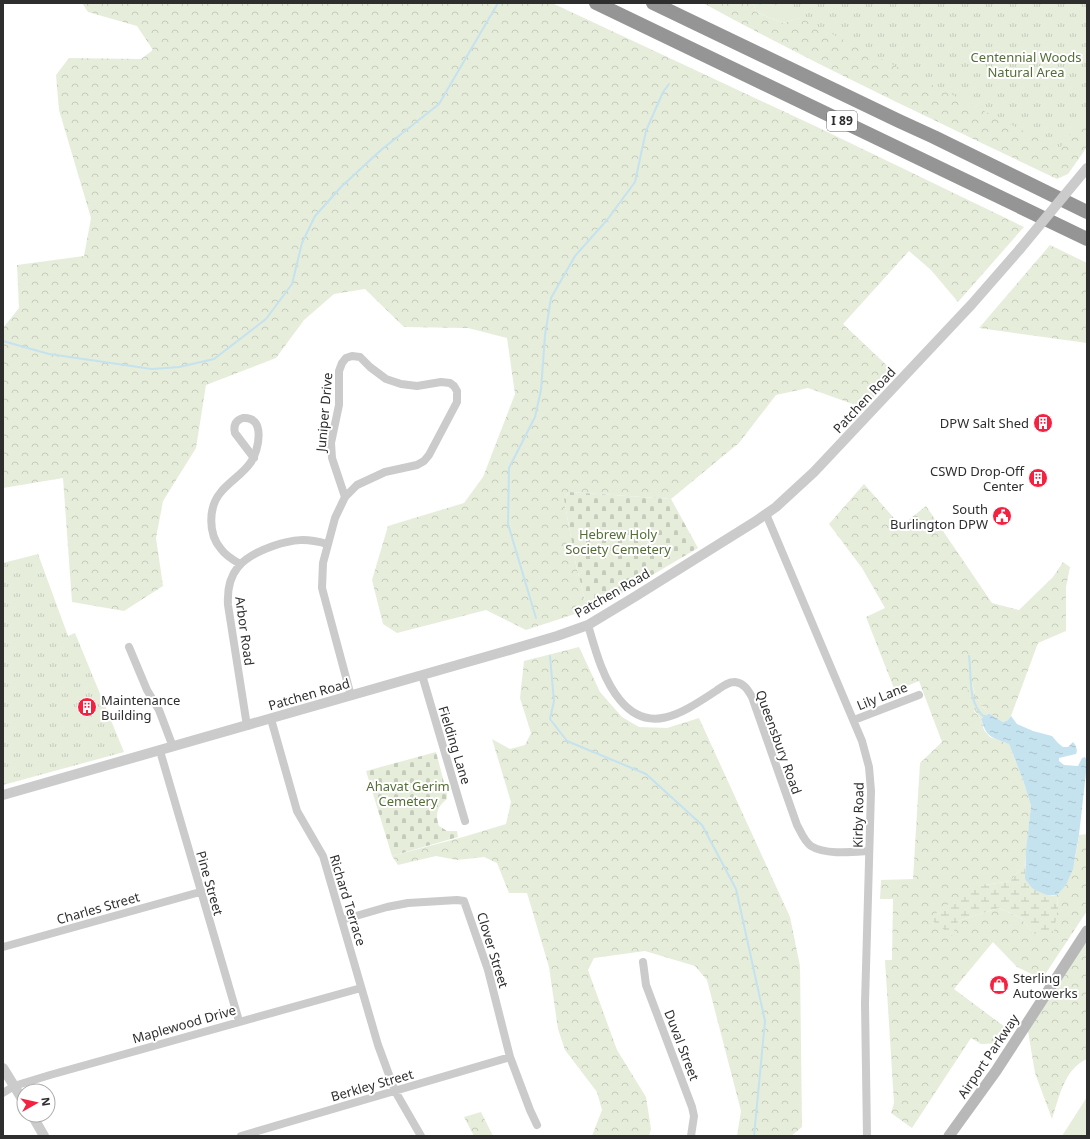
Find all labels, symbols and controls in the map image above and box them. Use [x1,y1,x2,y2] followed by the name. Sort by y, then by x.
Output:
[971,48,1081,81] park label: Centennial Woods Natural Area
[827,111,857,131] road number: I 89
[829,363,899,437] street label: Patchen Road
[311,372,336,454] street label: Juniper Drive
[1032,412,1054,434] building icon: DPW Salt Shed
[940,414,1029,432] place label: DPW Salt Shed
[930,462,1025,495] place label: CSWD Drop-Off Center
[1027,467,1049,489] building icon: CSWD Drop-Off Center
[890,500,988,533] place label: South Burlington DPW
[991,505,1013,527] public building icon: South Burlington DPW
[565,525,671,558] park label: Hebrew Holy Society Cemetery
[571,564,653,622] street label: Patchen Road
[231,595,259,667] street label: Arbor Road
[266,674,352,714] street label: Patchen Road
[854,678,910,714] street label: Lily Lane
[752,687,806,797] street label: Queensbury Road
[101,691,180,724] place label: Maintenance Building
[76,696,98,718] building icon: Maintenance Building
[435,704,475,786] street label: Fielding Lane
[366,777,450,810] park label: Ahavat Gerim Cemetery
[848,782,868,848] street label: Kirby Road
[192,849,228,918] street label: Pine Street
[326,852,370,948] street label: Richard Terrace
[54,887,142,928] street label: Charles Street
[473,910,513,990] street label: Clover Street
[1013,969,1078,1002] place label: Sterling Autowerks
[988,974,1010,996] shop icon: Sterling Autowerks
[130,1001,238,1047] street label: Maplewood Drive
[660,1007,704,1083] street label: Duval Street
[953,1010,1023,1102] street label: Airport Parkway
[329,1065,416,1105] street label: Berkley Street
[16,1083,56,1123] north arrow
[38,1096,54,1107] text: N

